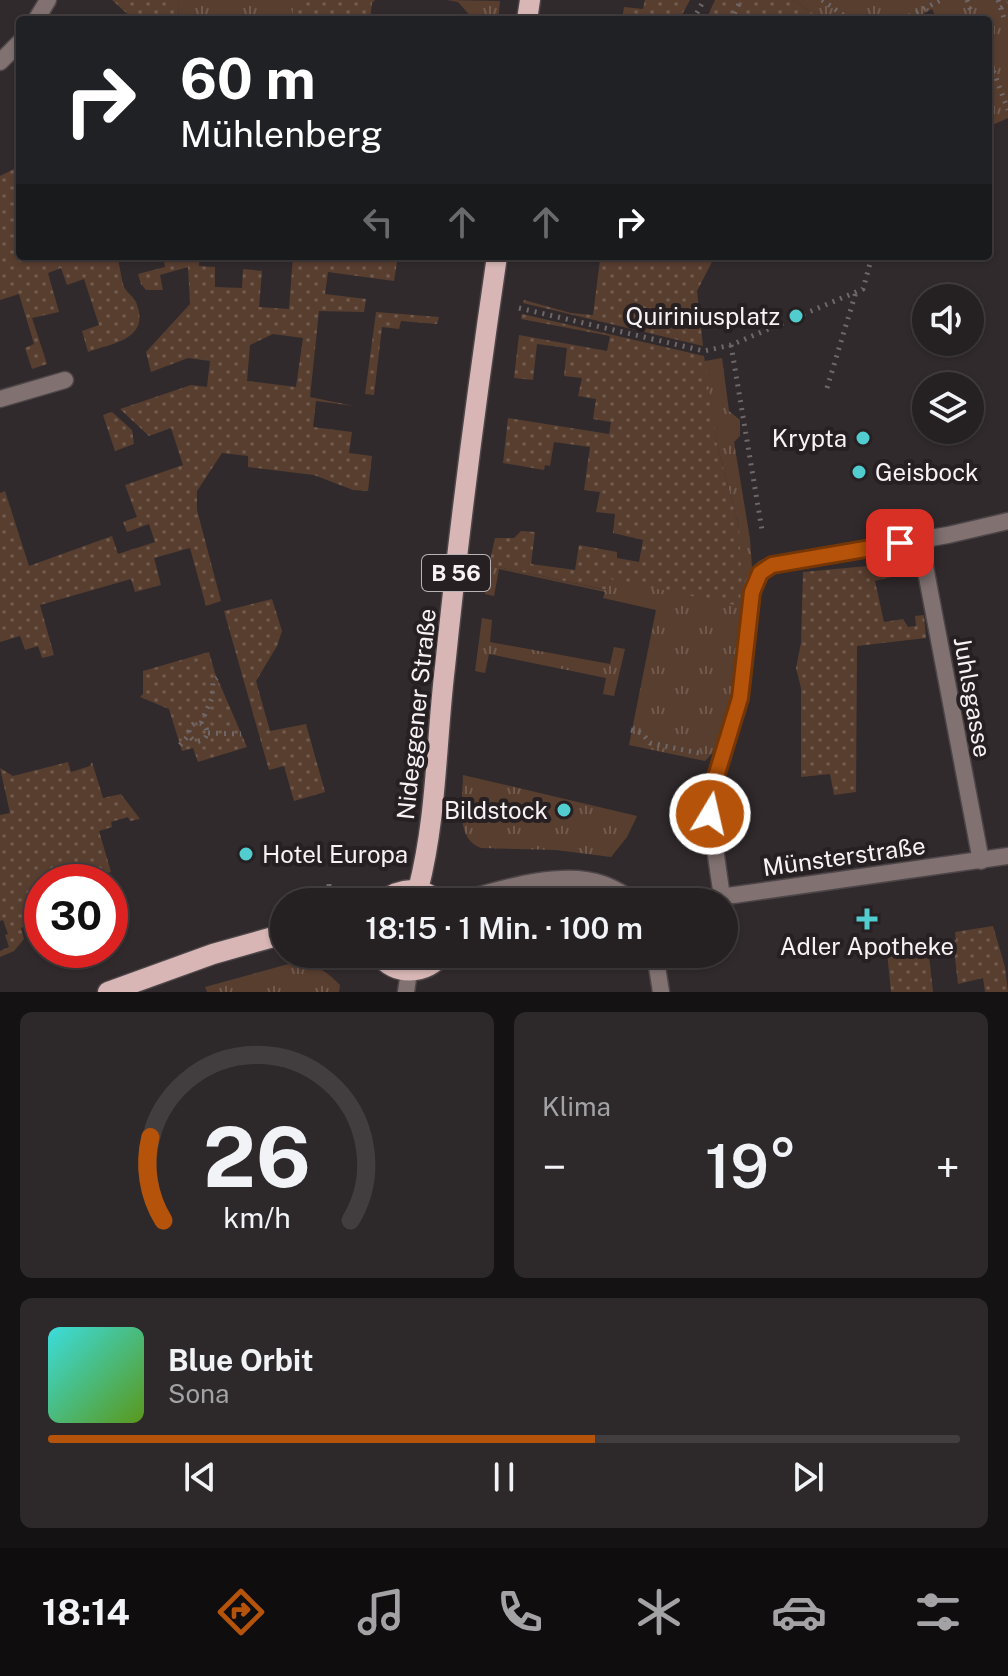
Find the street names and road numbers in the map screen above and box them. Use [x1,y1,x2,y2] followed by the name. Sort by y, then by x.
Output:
[422,555,490,591] road number: B 56
[391,607,441,821] street label: Nideggener Straße
[949,635,997,759] street label: Juhlsgasse
[761,831,927,881] street label: Münsterstraße

